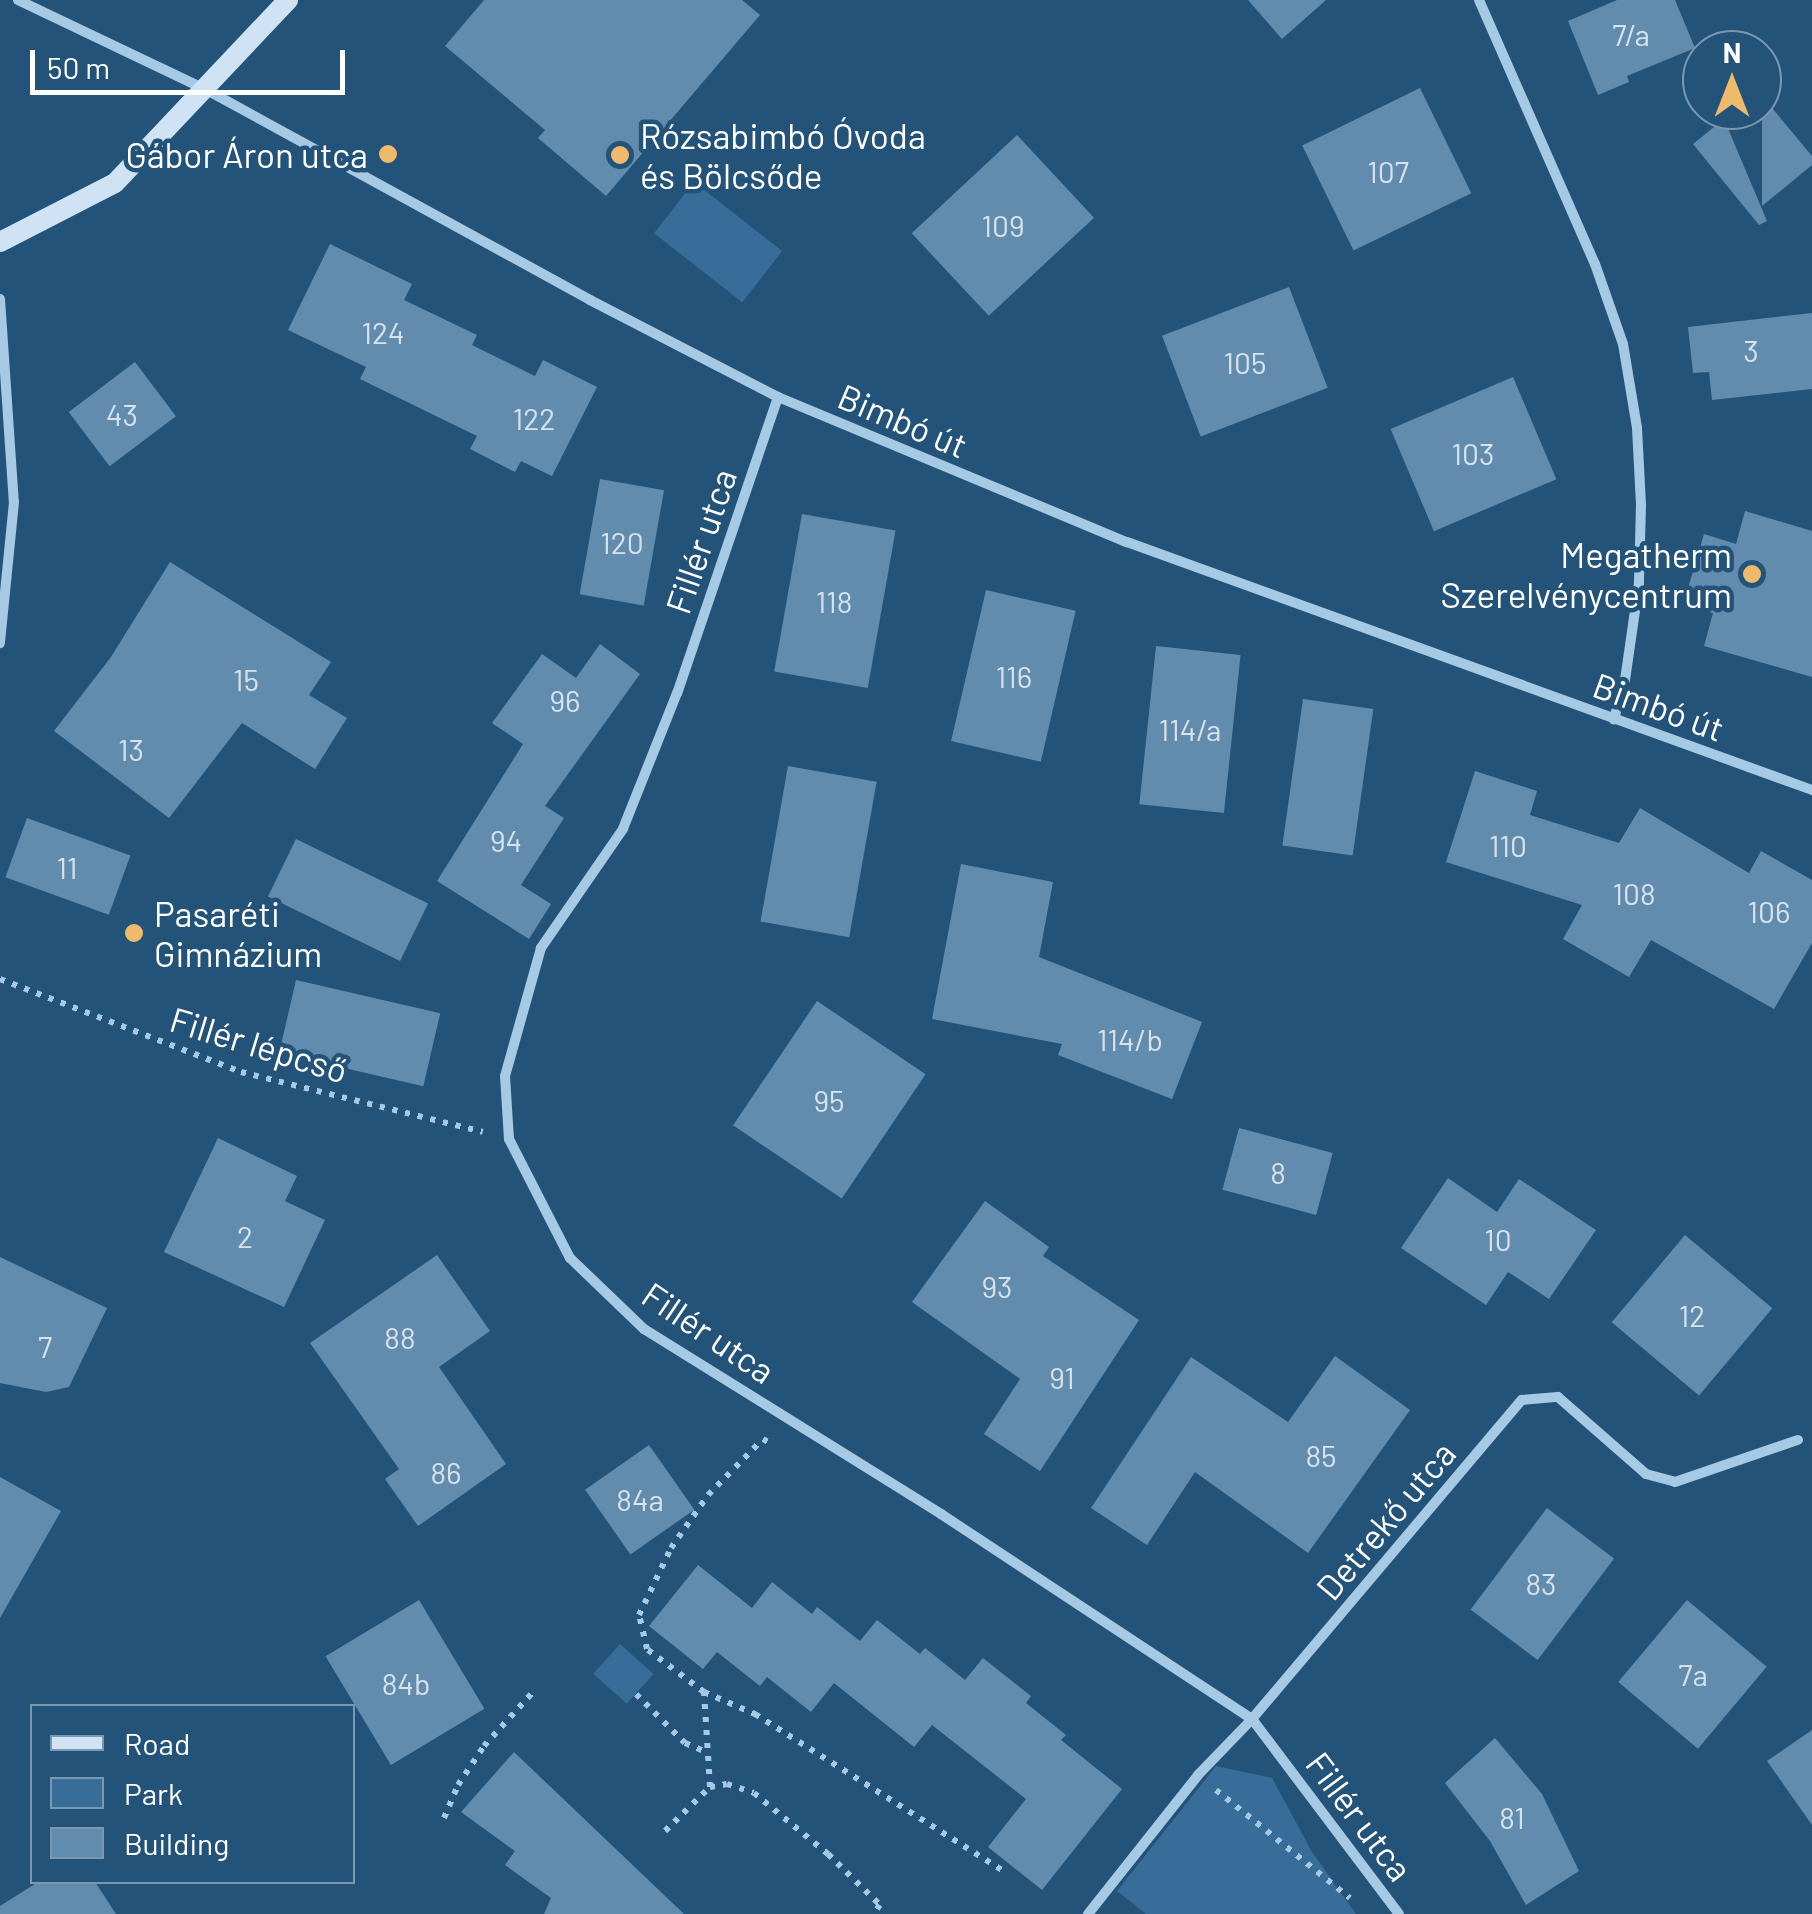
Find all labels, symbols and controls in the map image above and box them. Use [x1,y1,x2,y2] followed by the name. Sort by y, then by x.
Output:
[1612,16,1650,52] house number: 7/a
[35,30,350,92] scale bar
[1682,30,1782,130] north arrow
[1723,35,1741,69] text: N
[47,49,110,85] text: 50 m
[640,114,926,196] place label: Rózsabimbó Óvoda és Bölcsőde
[125,133,368,175] place label: Gábor Áron utca
[377,143,399,165] marker: Gábor Áron utca
[609,144,631,166] marker: Rózsabimbó Óvoda és Bölcsőde
[1367,153,1409,189] house number: 107
[981,207,1025,243] house number: 109
[361,314,405,350] house number: 124
[1743,332,1759,368] house number: 3
[1224,344,1266,380] house number: 105
[832,374,974,466] street label: Bimbó út
[106,396,138,432] house number: 43
[513,400,555,436] house number: 122
[1452,435,1494,471] house number: 103
[656,463,744,619] street label: Fillér utca
[600,524,644,560] house number: 120
[1440,533,1732,615] place label: Megatherm Szerelvénycentrum
[1741,563,1763,585] marker: Megatherm Szerelvénycentrum
[816,583,852,619] house number: 118
[996,658,1032,694] house number: 116
[233,661,259,697] house number: 15
[1588,663,1730,749] street label: Bimbó út
[549,682,581,718] house number: 96
[1159,711,1221,747] house number: 114/a
[118,731,144,767] house number: 13
[490,822,522,858] house number: 94
[1489,827,1527,863] house number: 110
[56,849,78,885] house number: 11
[1612,875,1656,911] house number: 108
[154,892,322,974] place label: Pasaréti Gimnázium
[1748,893,1790,929] house number: 106
[123,922,145,944] marker: Pasaréti Gimnázium
[165,997,353,1091] street label: Fillér lépcső
[1097,1021,1163,1057] house number: 114/b
[813,1082,845,1118] house number: 95
[1270,1154,1286,1190] house number: 8
[237,1218,253,1254] house number: 2
[1484,1221,1512,1257] house number: 10
[981,1268,1013,1304] house number: 93
[635,1273,783,1391] street label: Fillér utca
[1679,1297,1705,1333] house number: 12
[384,1319,416,1355] house number: 88
[38,1328,52,1364] house number: 7
[1049,1359,1075,1395] house number: 91
[1307,1432,1463,1608] street label: Detrekő utca
[1305,1437,1337,1473] house number: 85
[430,1454,462,1490] house number: 86
[616,1481,664,1517] house number: 84a
[1525,1565,1557,1601] house number: 83
[1678,1656,1708,1692] house number: 7a
[382,1665,430,1701] house number: 84b
[30,1704,355,1884] legend
[124,1725,190,1761] text: Road
[1298,1743,1422,1889] street label: Fillér utca
[124,1775,183,1811] text: Park
[1499,1799,1525,1835] house number: 81
[124,1825,229,1861] text: Building

